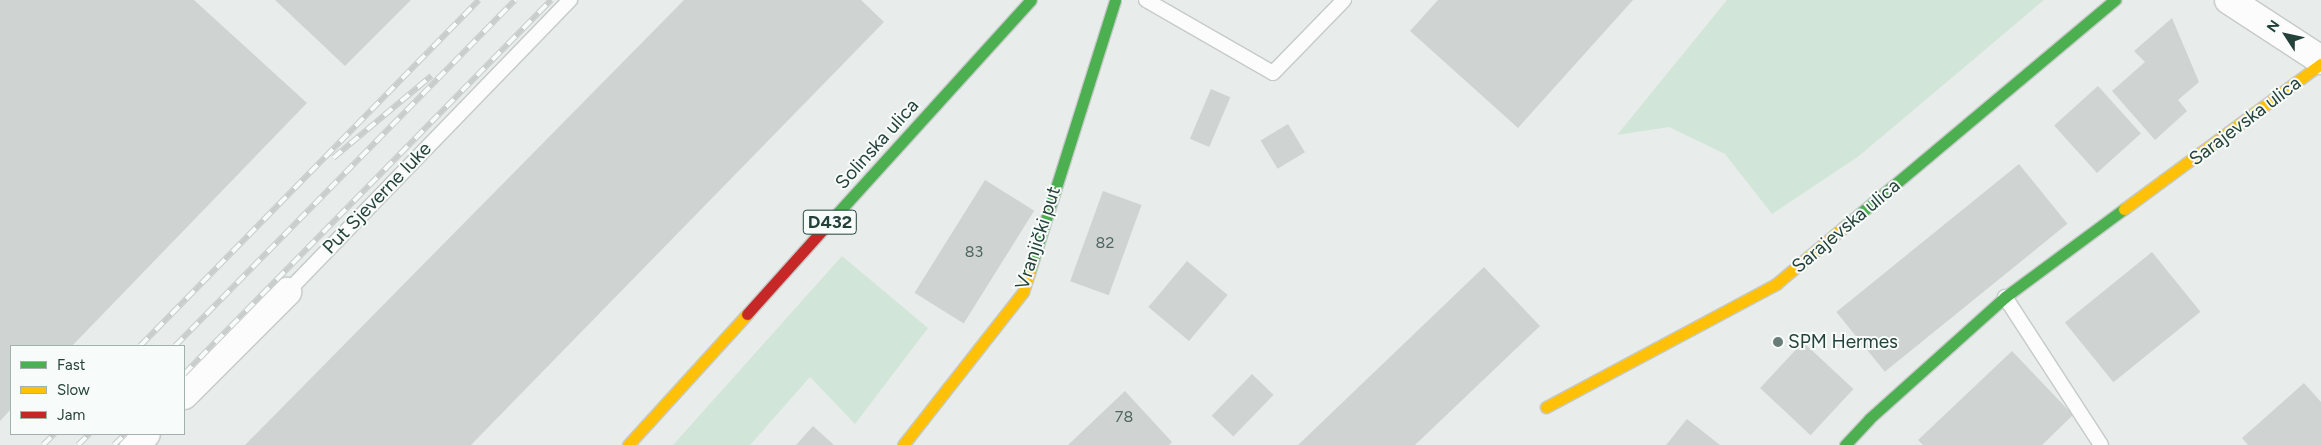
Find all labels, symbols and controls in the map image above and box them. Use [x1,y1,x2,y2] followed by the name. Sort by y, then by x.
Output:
[2261,10,2311,60] north arrow
[2263,17,2283,35] text: N
[2185,72,2305,170] street label: Sarajevska ulica
[831,94,923,194] street label: Solinska ulica
[318,137,436,259] street label: Put Sjeverne luke
[1787,174,1905,278] street label: Sarajevska ulica
[1011,184,1065,292] street label: Vranjički put
[802,206,858,238] road number: D432
[1096,233,1114,253] house number: 82
[965,242,983,262] house number: 83
[1788,331,1898,353] place label: SPM Hermes
[1772,336,1784,348] marker: SPM Hermes
[10,345,185,435] legend
[57,356,85,374] text: Fast
[57,381,90,399] text: Slow
[57,406,85,424] text: Jam
[1115,407,1133,427] house number: 78

